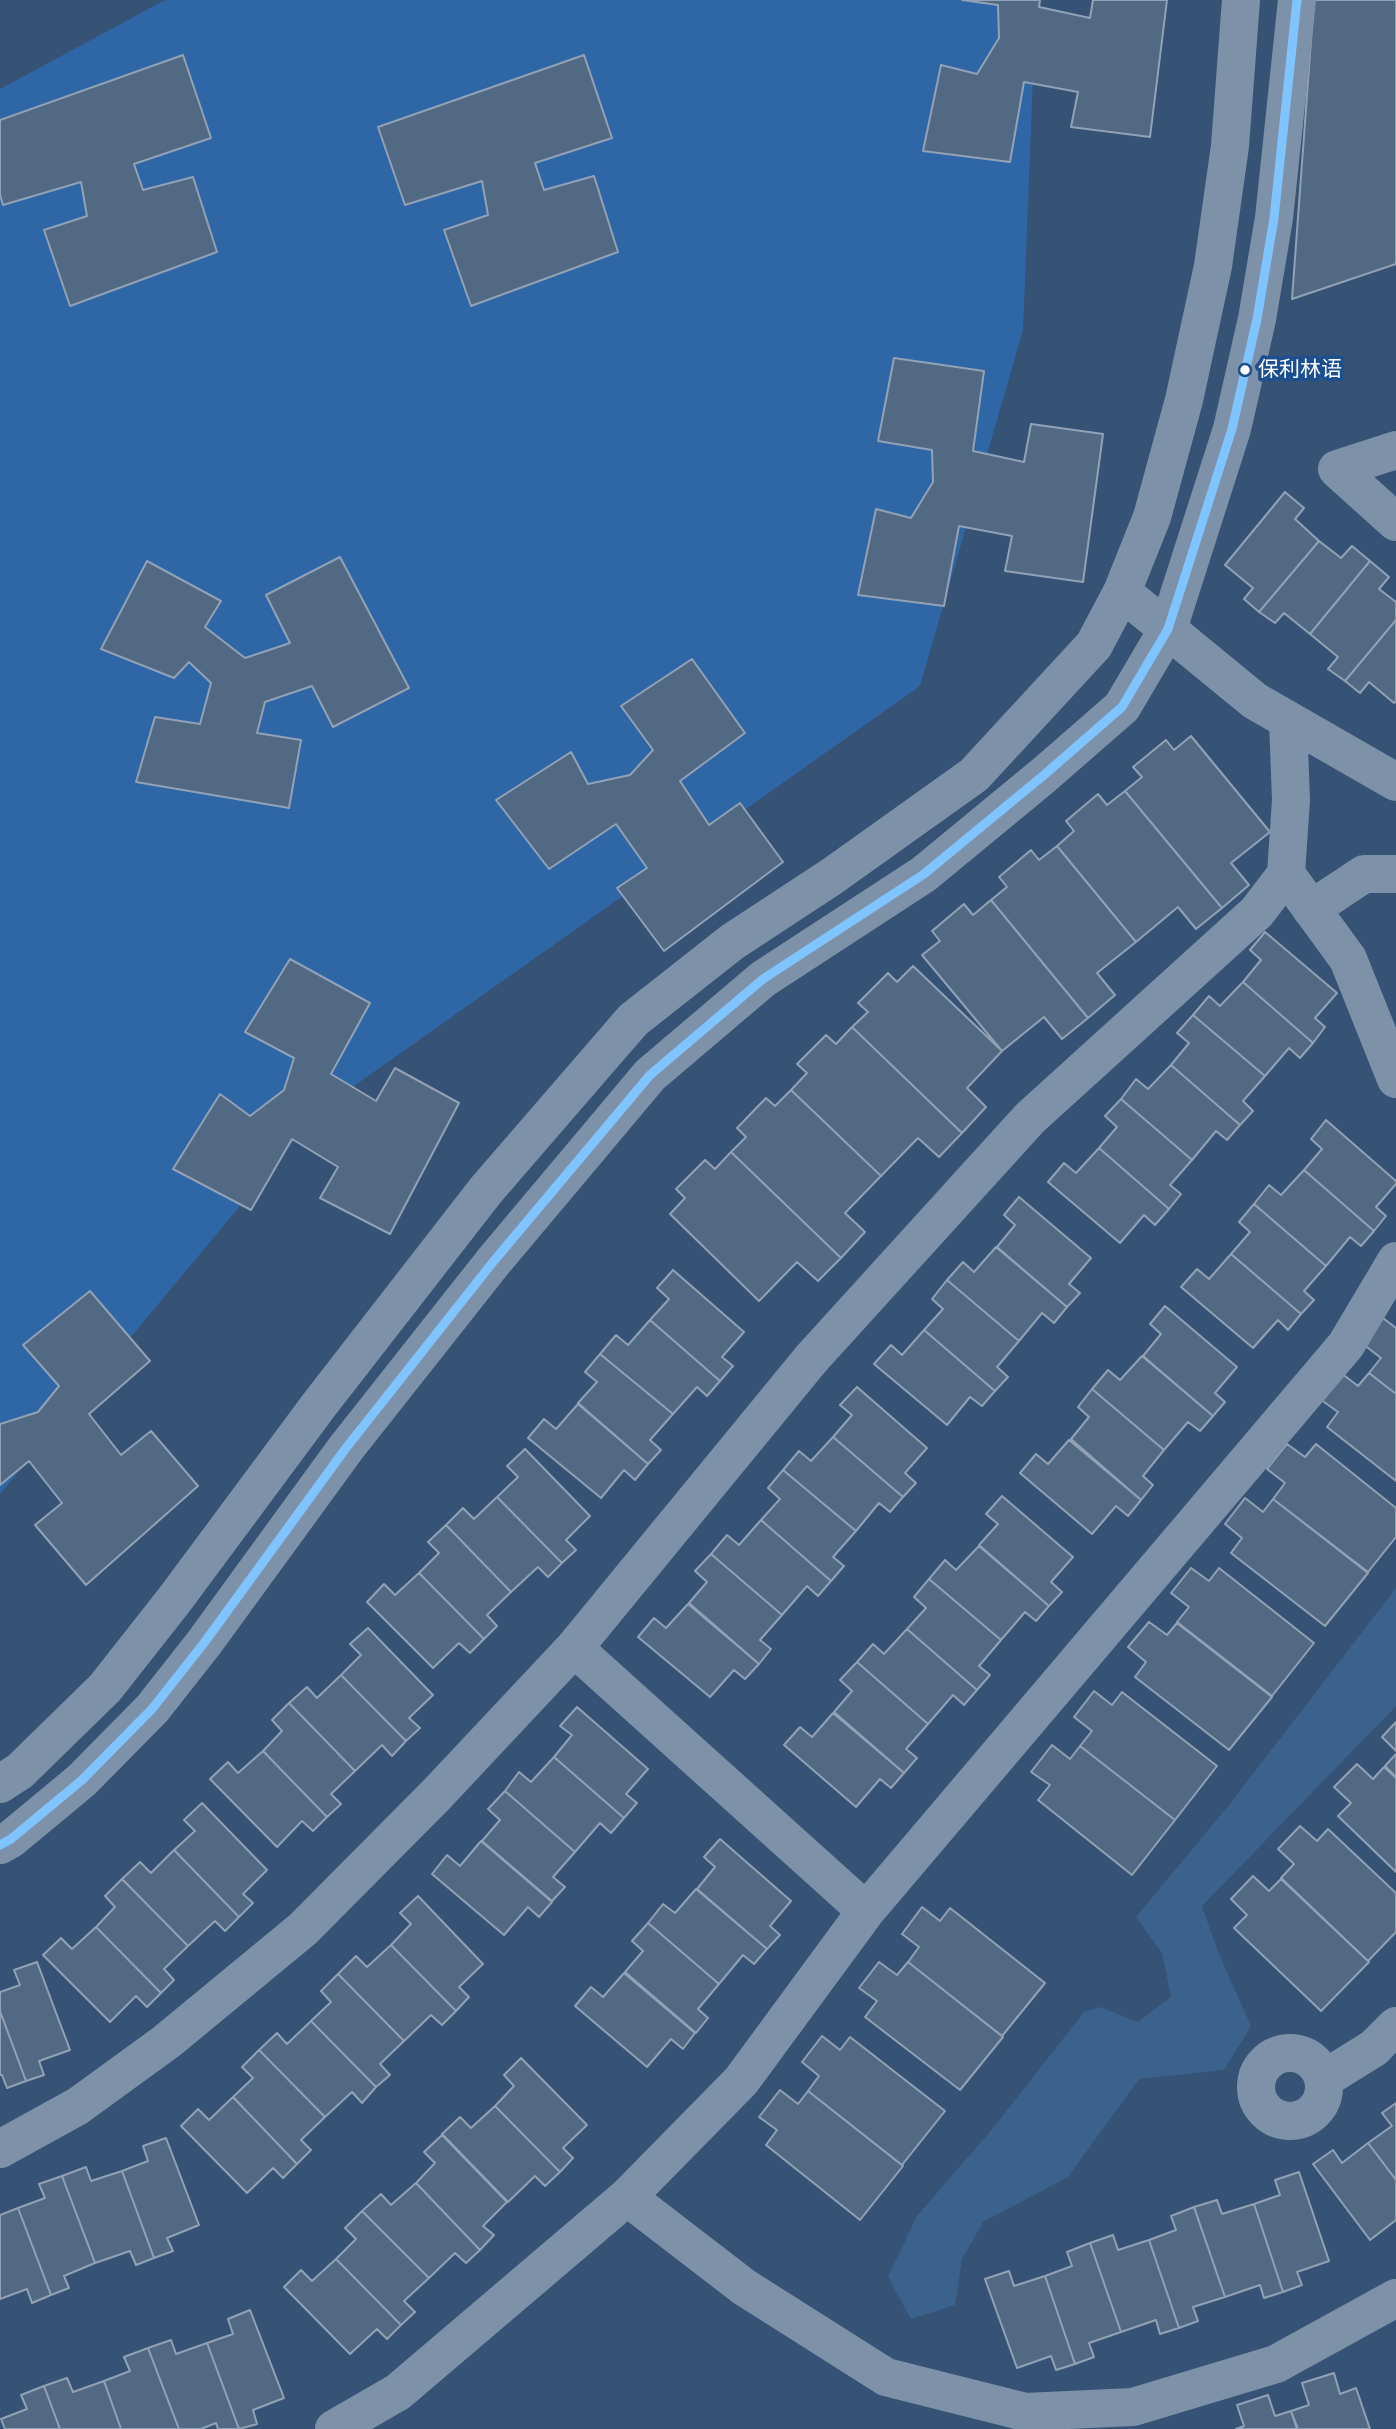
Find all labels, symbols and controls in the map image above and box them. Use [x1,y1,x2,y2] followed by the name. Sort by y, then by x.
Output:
[1258,357,1342,383] place label: 保利林语
[1238,363,1252,377] marker: 保利林语

